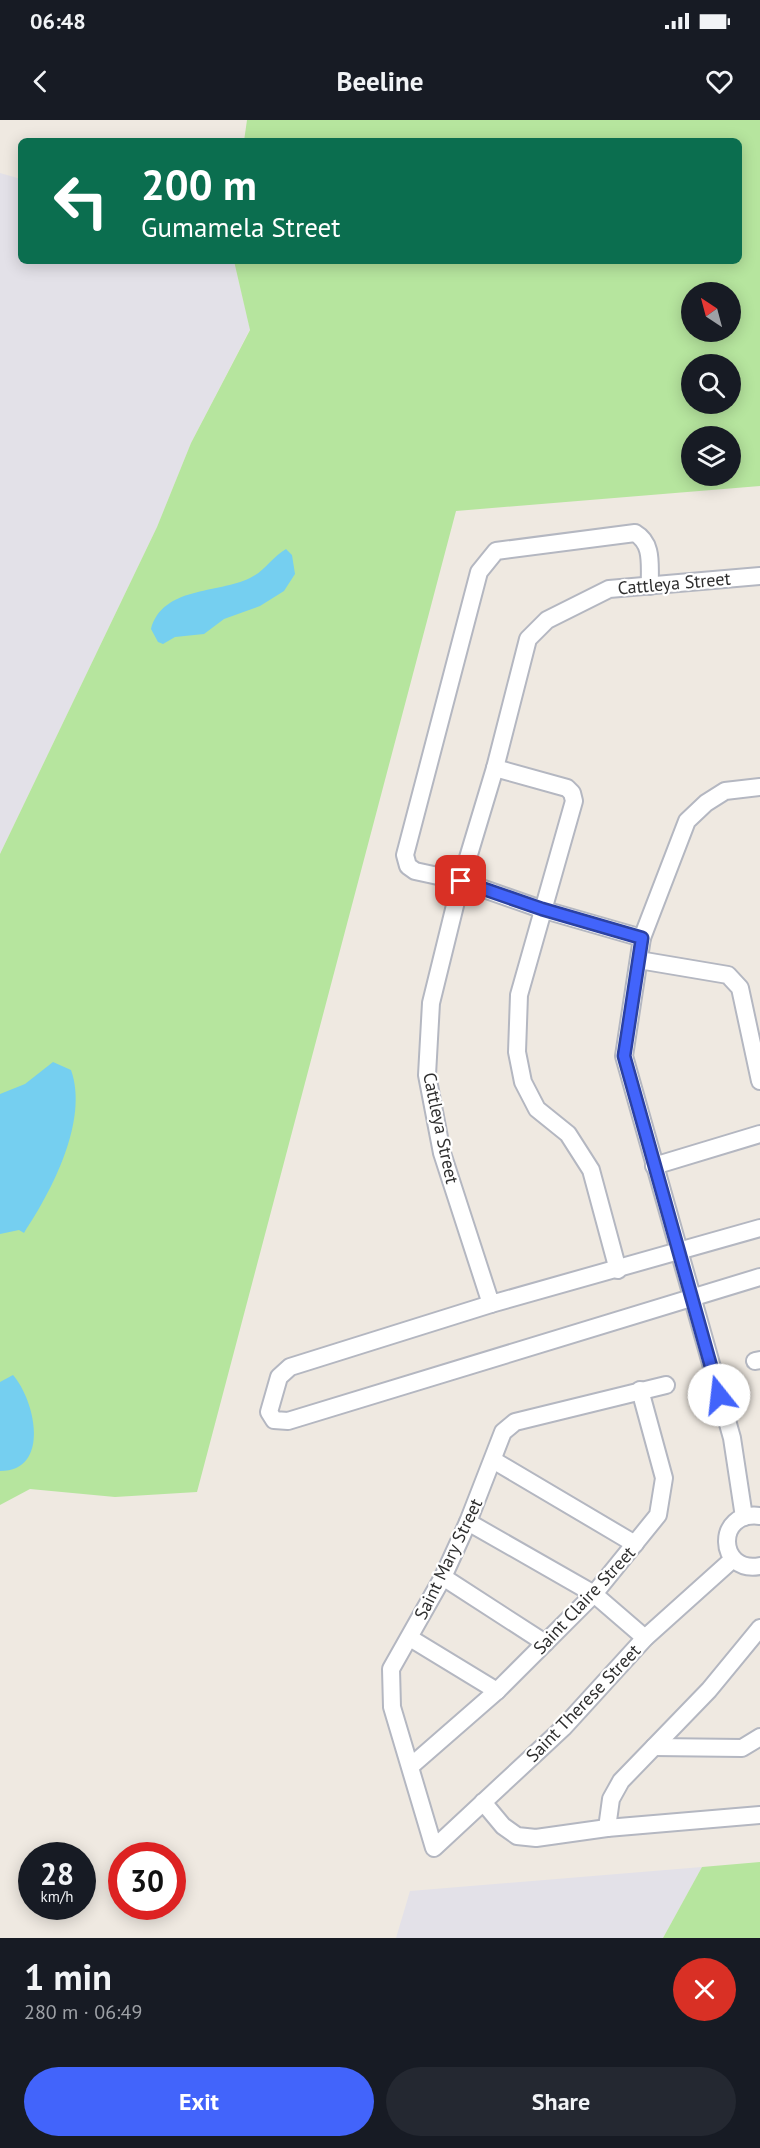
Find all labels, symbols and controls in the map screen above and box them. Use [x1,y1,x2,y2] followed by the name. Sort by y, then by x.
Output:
[30,7,86,35] text: 06:48
[337,64,423,98] text: Beeline
[24,65,57,98] icon: back
[703,65,736,98] icon: heart
[141,157,257,212] text: 200 m
[42,162,120,240] icon: left
[141,210,340,244] text: Gumamela Street
[681,282,741,342] north arrow
[681,282,741,486] map controls
[681,354,741,414] button: search
[681,426,741,486] button: layers
[617,567,731,599] street label: Cattleya Street
[435,855,486,906] pin
[444,864,477,897] icon: arrive
[418,1070,464,1186] street label: Cattleya Street
[687,1363,751,1427] position arrow
[409,1495,487,1623] street label: Saint Mary Street
[528,1541,640,1659] street label: Saint Claire Street
[521,1639,645,1767] street label: Saint Therese Street
[108,1842,186,1920] speed limit sign: 30
[40,1854,74,1893] text: 28
[41,1887,73,1906] text: km/h
[24,1953,112,2000] text: 1 min
[673,1958,736,2021] button: close
[24,1999,142,2025] text: 280 m · 06:49
[24,2067,374,2136] button: Exit
[386,2067,736,2136] button: Share

